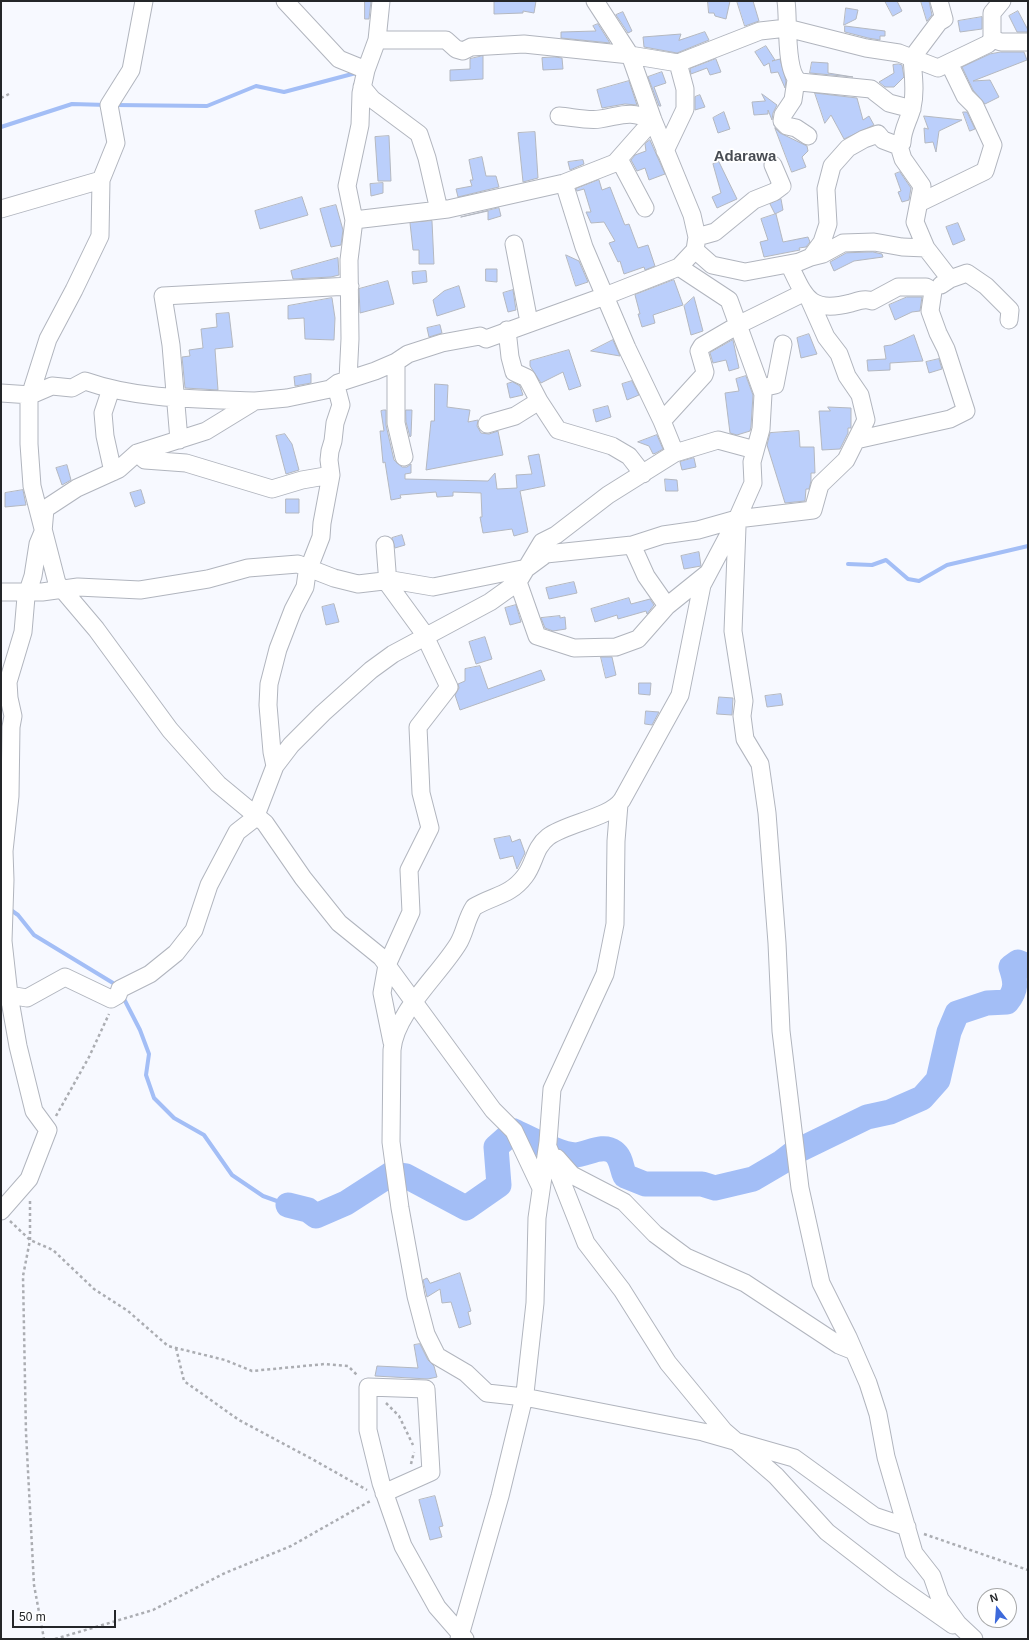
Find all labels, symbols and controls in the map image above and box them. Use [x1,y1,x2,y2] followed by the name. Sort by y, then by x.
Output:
[714,148,776,166] district label: Adarawa
[977,1588,1017,1628] north arrow
[988,1591,999,1604] text: N
[14,1602,118,1628] scale bar
[19,1610,46,1624] text: 50 m

